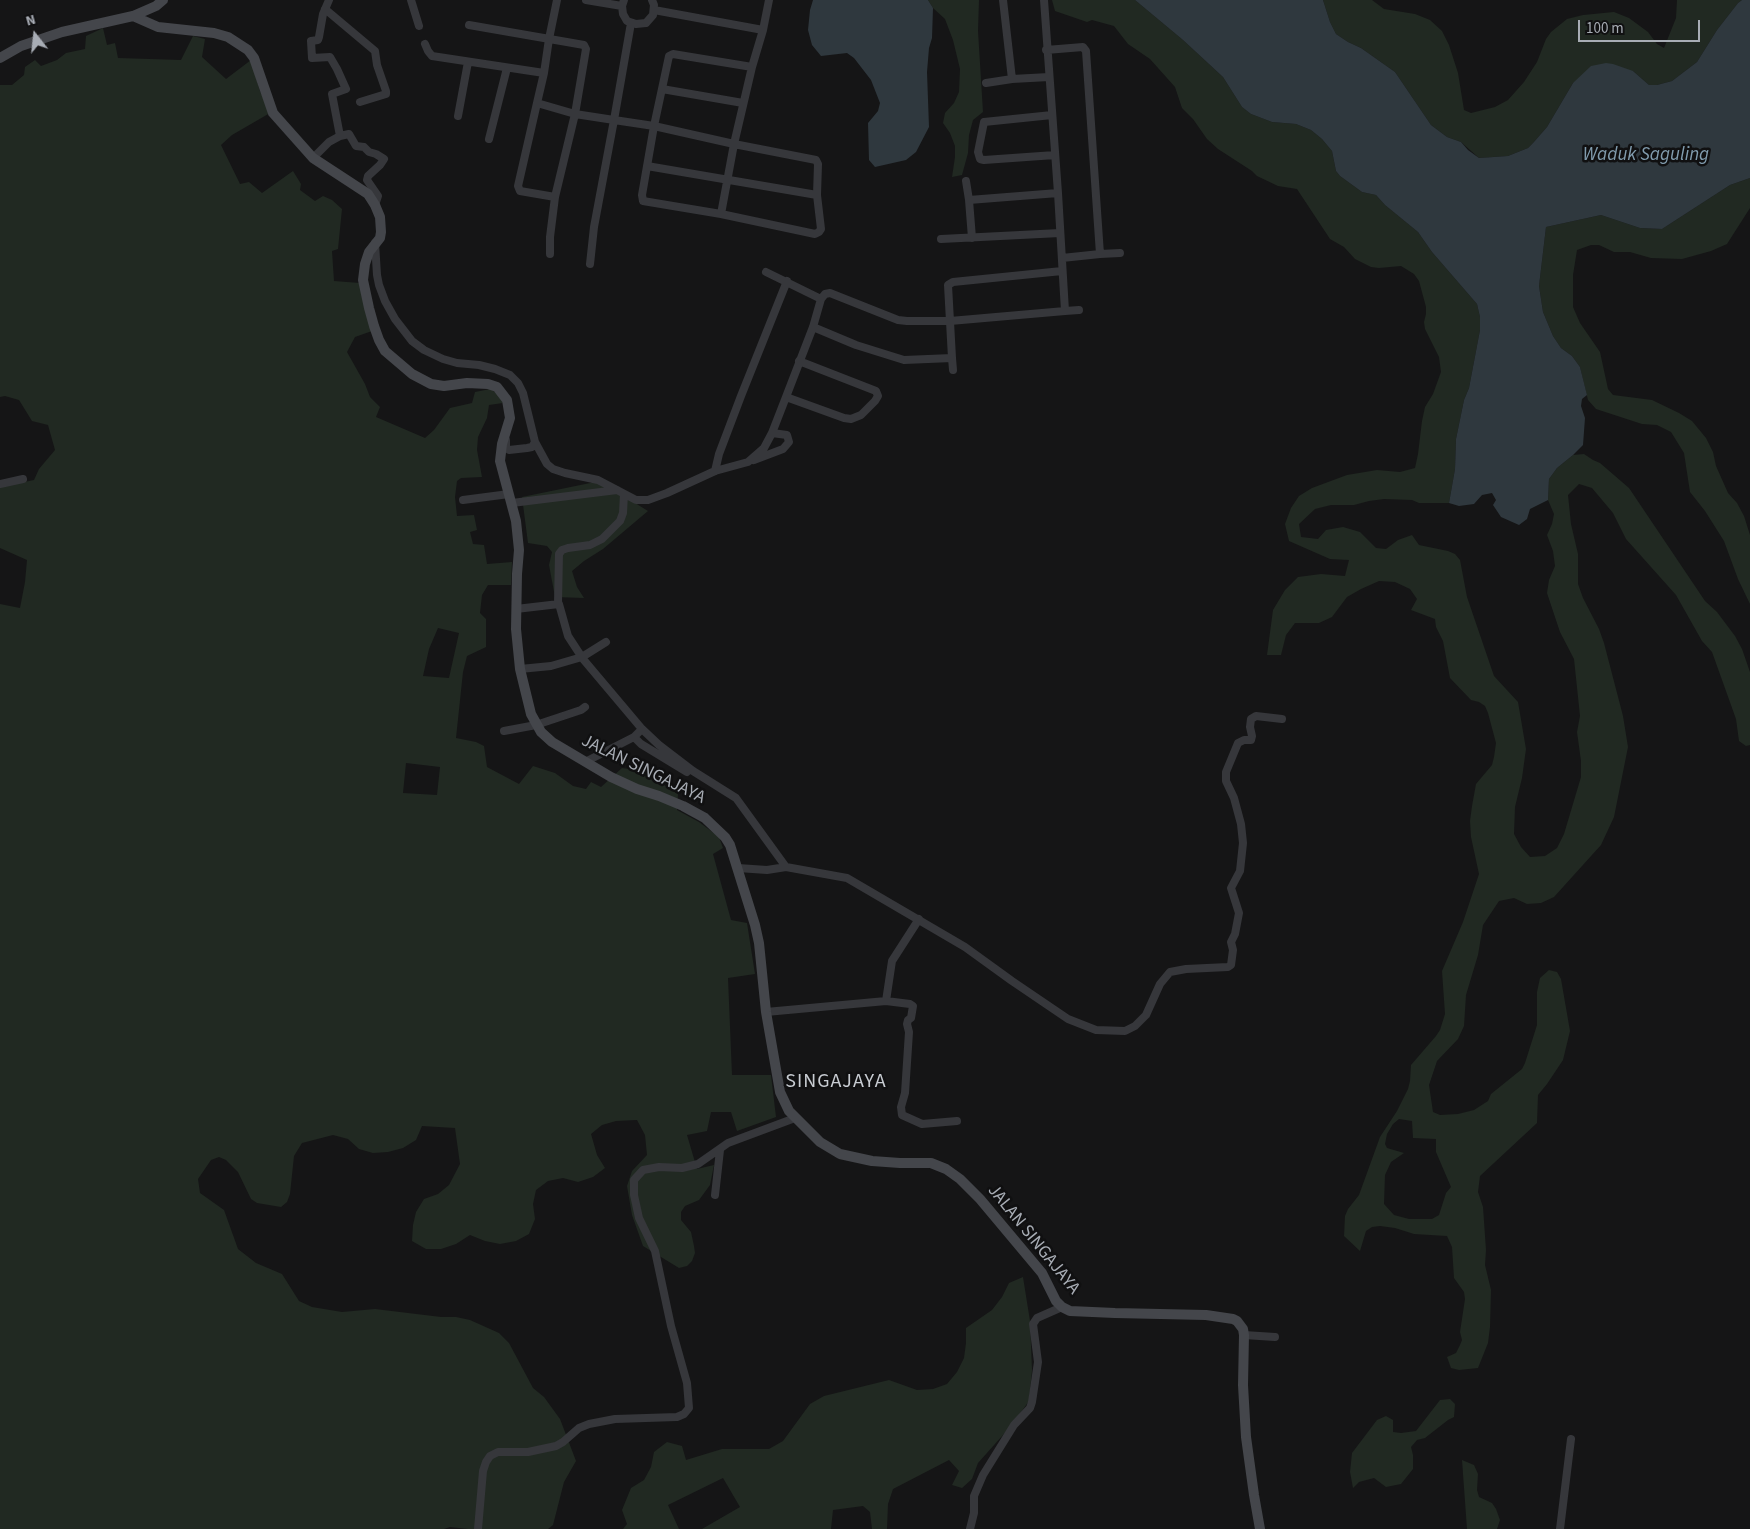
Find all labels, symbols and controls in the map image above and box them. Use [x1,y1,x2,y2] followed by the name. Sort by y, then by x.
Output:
[10,10,60,60] north arrow
[24,10,38,31] text: N
[1580,10,1702,42] scale bar
[1586,18,1624,39] text: 100 m
[1583,145,1709,167] water label: Waduk Saguling
[577,731,709,809] street label: JALAN SINGAJAYA
[784,1071,888,1095] district label: SINGAJAYA
[982,1181,1084,1299] street label: JALAN SINGAJAYA

